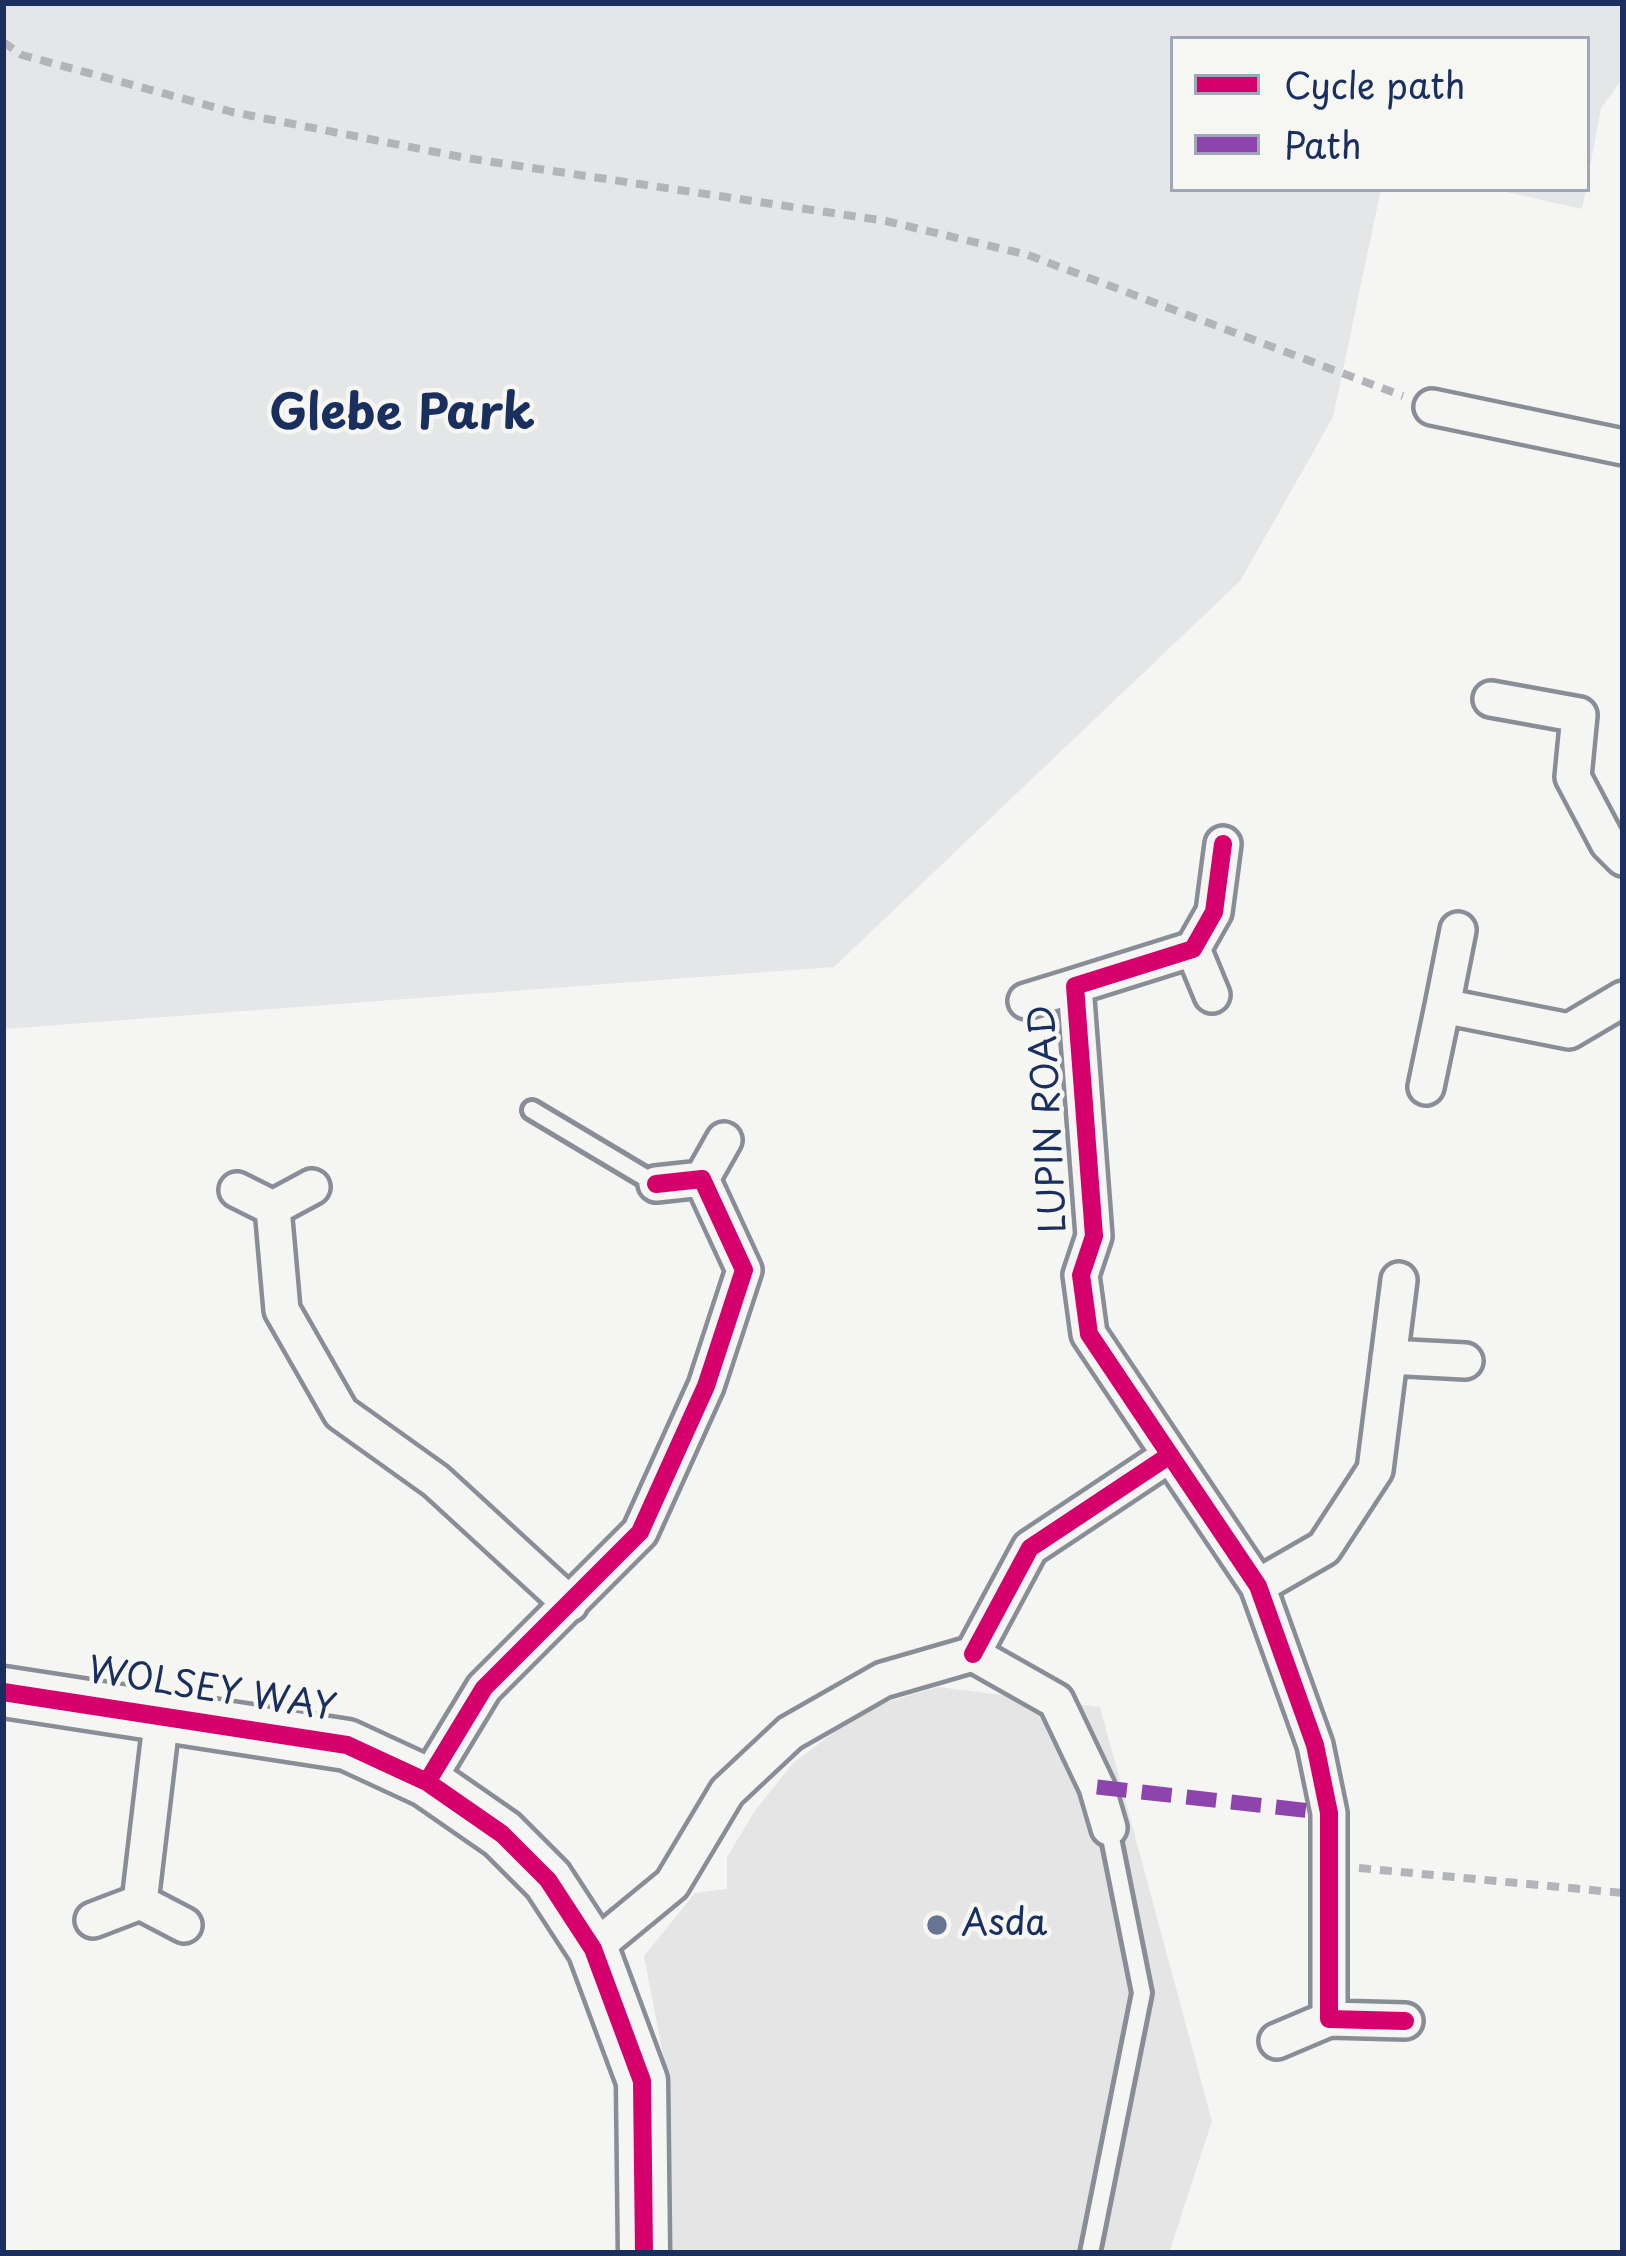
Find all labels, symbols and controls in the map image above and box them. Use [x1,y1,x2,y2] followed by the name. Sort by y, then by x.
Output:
[1170,36,1590,192] legend
[1284,57,1466,111] text: Cycle path
[1284,117,1362,171] text: Path
[269,387,535,445] district label: Glebe Park
[1022,1004,1078,1234] street label: LUPIN ROAD
[85,1650,339,1732] street label: WOLSEY WAY
[961,1903,1047,1947] place label: Asda
[924,1912,950,1938] marker: Asda

